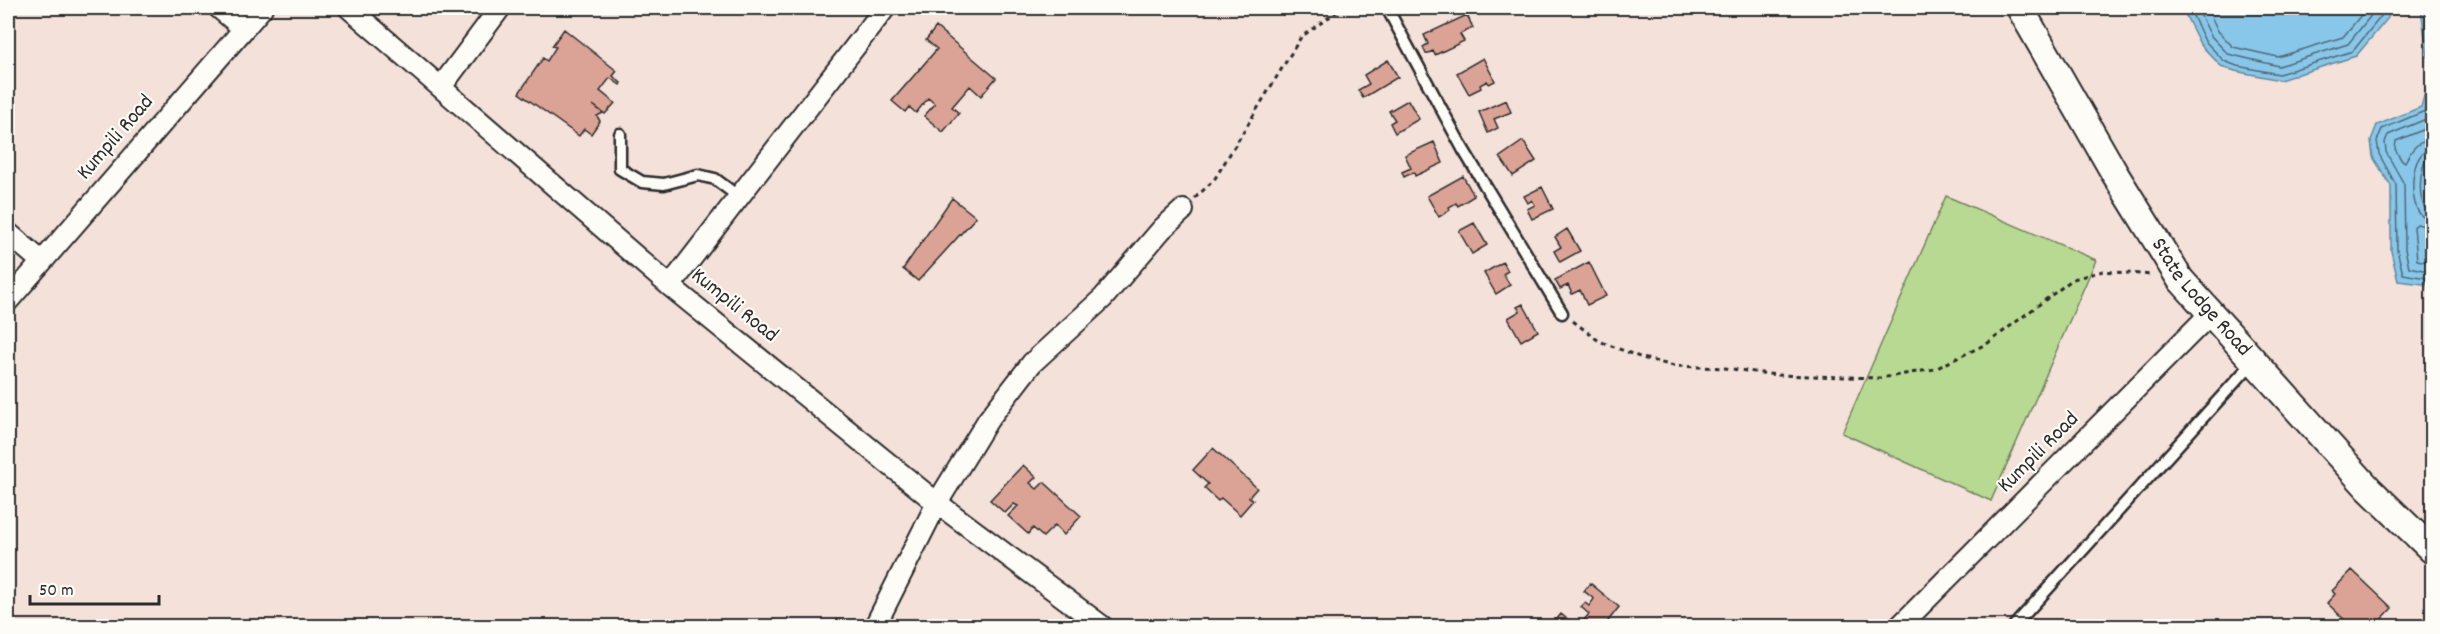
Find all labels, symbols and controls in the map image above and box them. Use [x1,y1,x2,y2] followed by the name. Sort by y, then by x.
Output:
[70,88,162,188] street label: Kumpili Road
[2143,232,2258,364] street label: State Lodge Road
[684,261,784,351] street label: Kumpili Road
[1991,405,2087,501] street label: Kumpili Road
[30,568,159,606] scale bar
[39,579,74,604] text: 50 m

